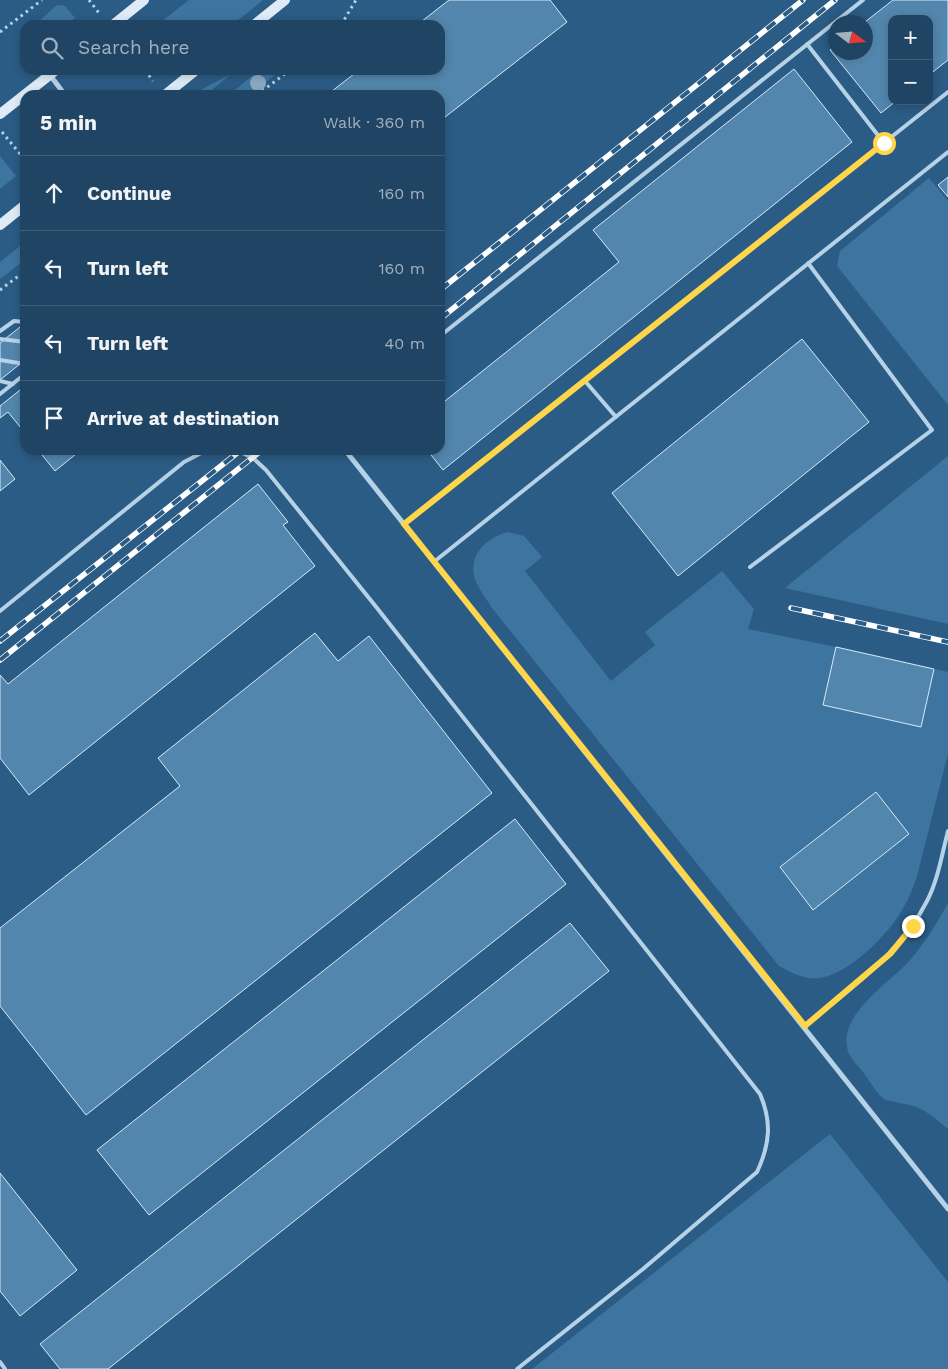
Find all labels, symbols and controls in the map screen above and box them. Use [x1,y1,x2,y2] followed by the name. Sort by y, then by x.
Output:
[828,15,873,60] north arrow
[888,15,933,105] map controls
[888,15,933,60] button: +
[20,20,445,75] search box
[38,34,66,62] icon: search
[78,36,189,59] text: Search here
[888,60,933,105] button: −
[40,110,97,135] text: 5 min
[323,113,425,132] text: Walk · 360 m
[873,132,896,155] route start
[40,179,68,207] icon: ahead
[87,182,171,205] text: Continue
[378,184,425,203] text: 160 m
[40,254,68,282] icon: left
[87,257,168,280] text: Turn left
[378,259,425,278] text: 160 m
[40,329,68,357] icon: left
[87,332,168,355] text: Turn left
[385,334,425,353] text: 40 m
[40,404,68,432] icon: arrive
[87,407,279,430] text: Arrive at destination
[902,915,925,938] route end

